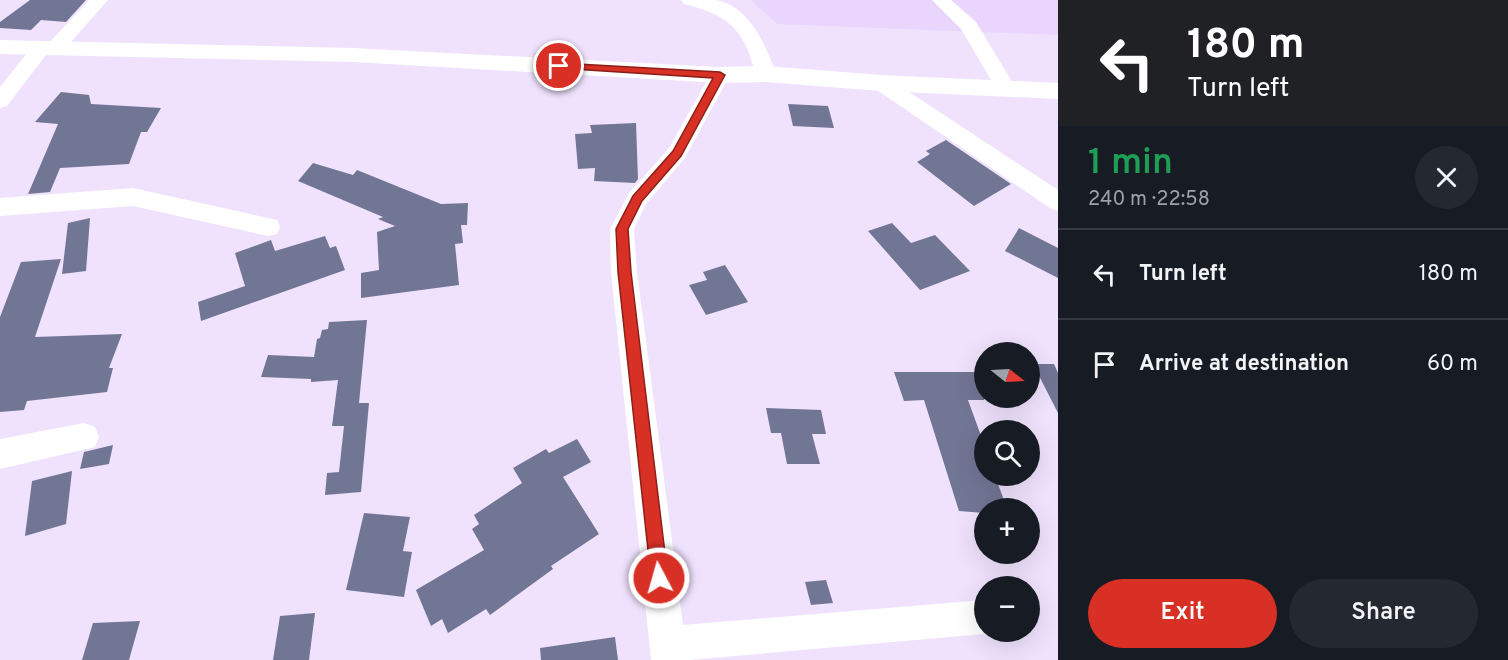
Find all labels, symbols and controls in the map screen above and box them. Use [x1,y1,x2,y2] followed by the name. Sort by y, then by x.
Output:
[1187,20,1304,73] text: 180 m
[1088,24,1166,102] icon: left
[533,40,584,91] pin
[542,49,575,82] icon: arrive
[1187,72,1289,106] text: Turn left
[1088,141,1173,187] text: 1 min
[1415,146,1478,209] button: close
[1088,187,1210,213] text: 240 m · 22:58
[1088,258,1121,291] icon: left
[1139,261,1227,288] text: Turn left
[1419,261,1478,288] text: 180 m
[974,342,1040,408] north arrow
[974,342,1040,642] map controls
[1088,348,1121,381] icon: arrive
[1139,351,1349,378] text: Arrive at destination
[1427,351,1478,378] text: 60 m
[974,420,1040,486] button: search
[974,498,1040,564] button: +
[627,546,691,610] position arrow
[974,576,1040,642] button: −
[1088,579,1277,648] button: Exit
[1289,579,1478,648] button: Share

